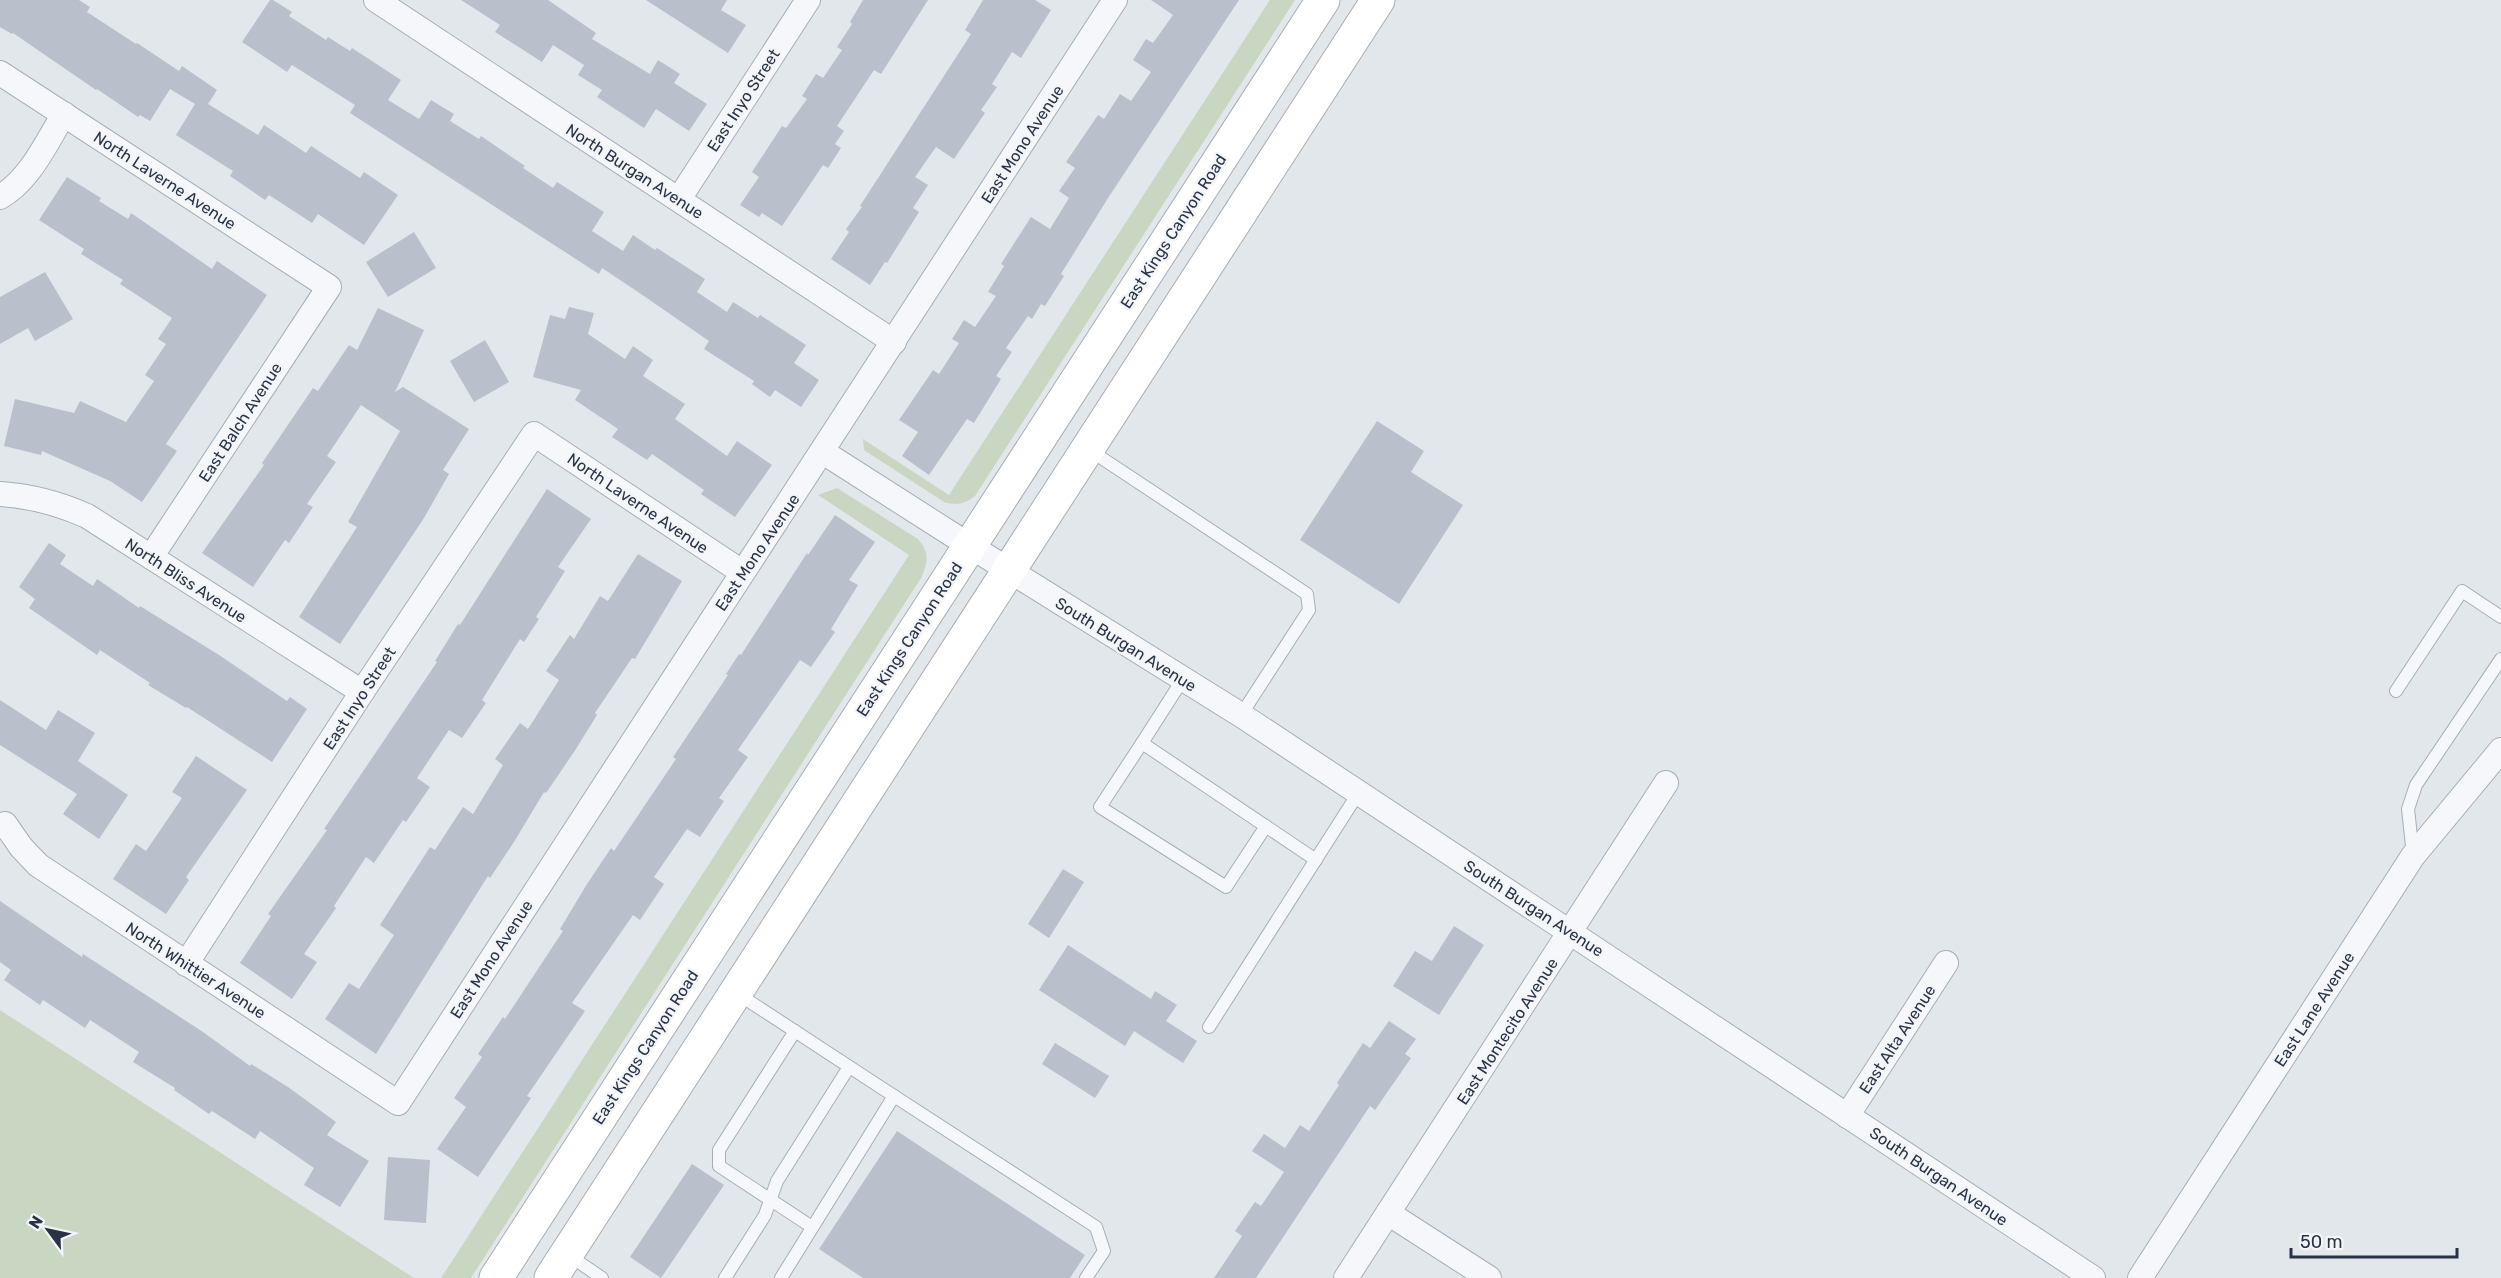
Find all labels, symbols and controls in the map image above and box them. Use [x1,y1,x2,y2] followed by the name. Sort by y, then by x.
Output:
[703,45,784,155] street label: East Inyo Street
[977,82,1068,207] street label: East Mono Avenue
[562,120,707,223] street label: North Burgan Avenue
[90,127,239,234] street label: North Laverne Avenue
[1116,151,1230,312] street label: East Kings Canyon Road
[195,359,286,485] street label: East Balch Avenue
[564,449,712,558] street label: North Laverne Avenue
[711,490,804,614] street label: East Mono Avenue
[122,534,250,627] street label: North Bliss Avenue
[852,559,966,720] street label: East Kings Canyon Road
[1052,593,1200,696] street label: South Burgan Avenue
[319,643,400,753] street label: East Inyo Street
[1460,856,1607,961] street label: South Burgan Avenue
[446,897,537,1022] street label: East Mono Avenue
[122,918,269,1023] street label: North Whittier Avenue
[2270,948,2359,1070] street label: East Lane Avenue
[1453,954,1562,1108] street label: East Montecito Avenue
[588,967,702,1128] street label: East Kings Canyon Road
[1855,981,1940,1097] street label: East Alta Avenue
[1866,1123,2011,1230] street label: South Burgan Avenue
[18,1200,78,1260] north arrow
[25,1212,47,1232] text: N
[2291,1221,2458,1259] scale bar
[2300,1231,2343,1253] text: 50 m

